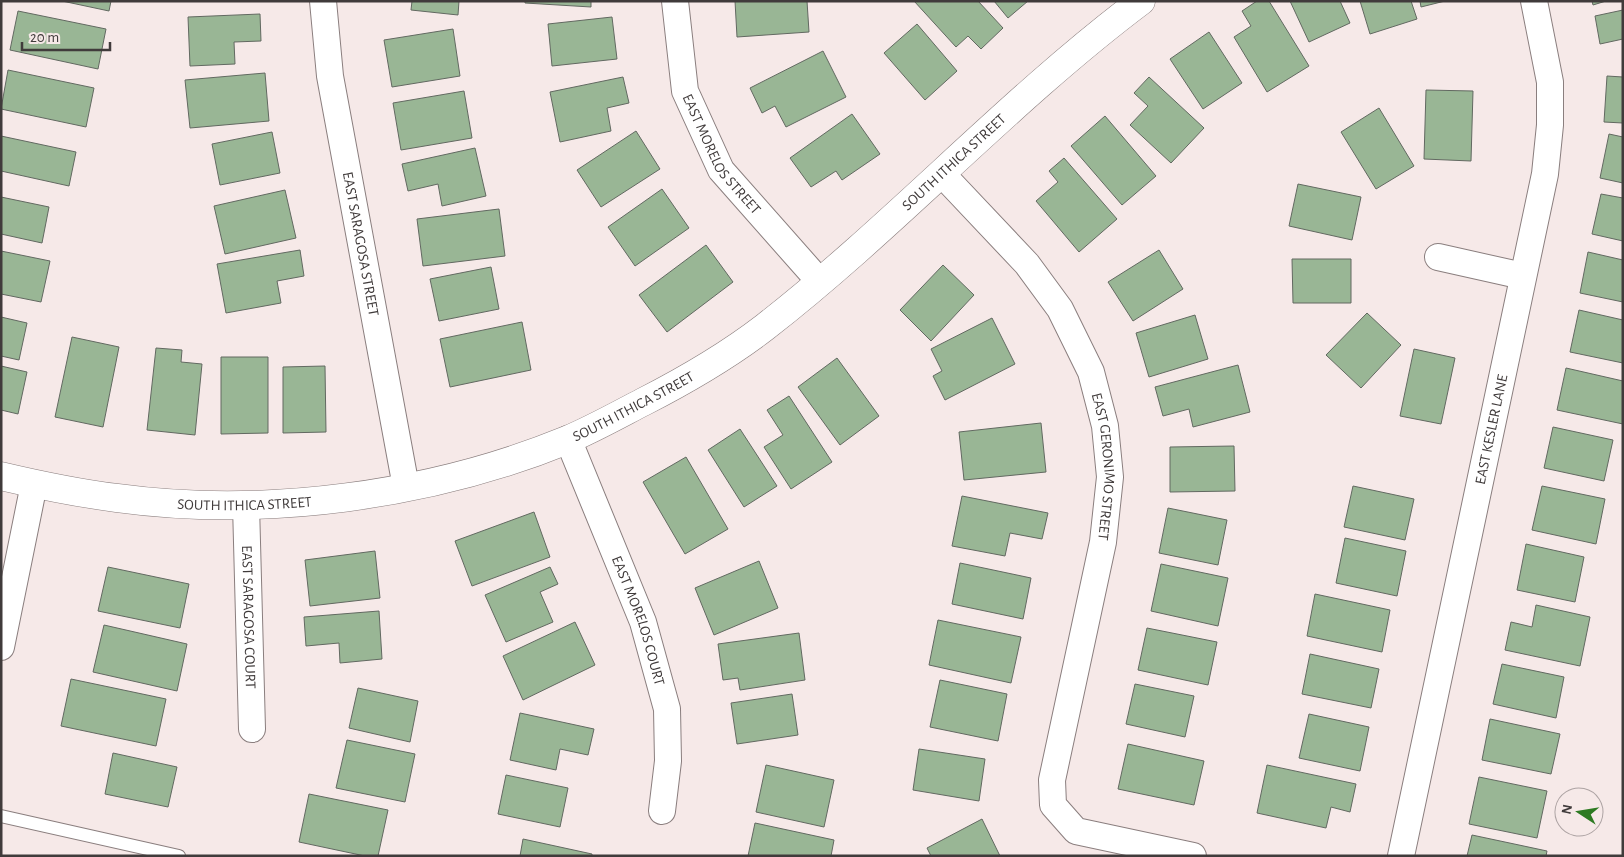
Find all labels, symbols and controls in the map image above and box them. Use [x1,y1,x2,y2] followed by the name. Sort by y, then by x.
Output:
[22,20,110,52] scale bar
[30,30,59,45] text: 20 m
[680,92,764,217] street label: EAST MORELOS STREET
[899,110,1009,213] street label: SOUTH ITHICA STREET
[340,171,382,318] street label: EAST SARAGOSA STREET
[570,368,697,444] street label: SOUTH ITHICA STREET
[1472,373,1510,486] street label: EAST KESLER LANE
[1089,391,1118,542] street label: EAST GERONIMO STREET
[177,494,313,513] street label: SOUTH ITHICA STREET
[240,545,258,690] street label: EAST SARAGOSA COURT
[609,554,668,688] street label: EAST MORELOS COURT
[1554,787,1604,837] north arrow
[1559,803,1575,816] text: N

